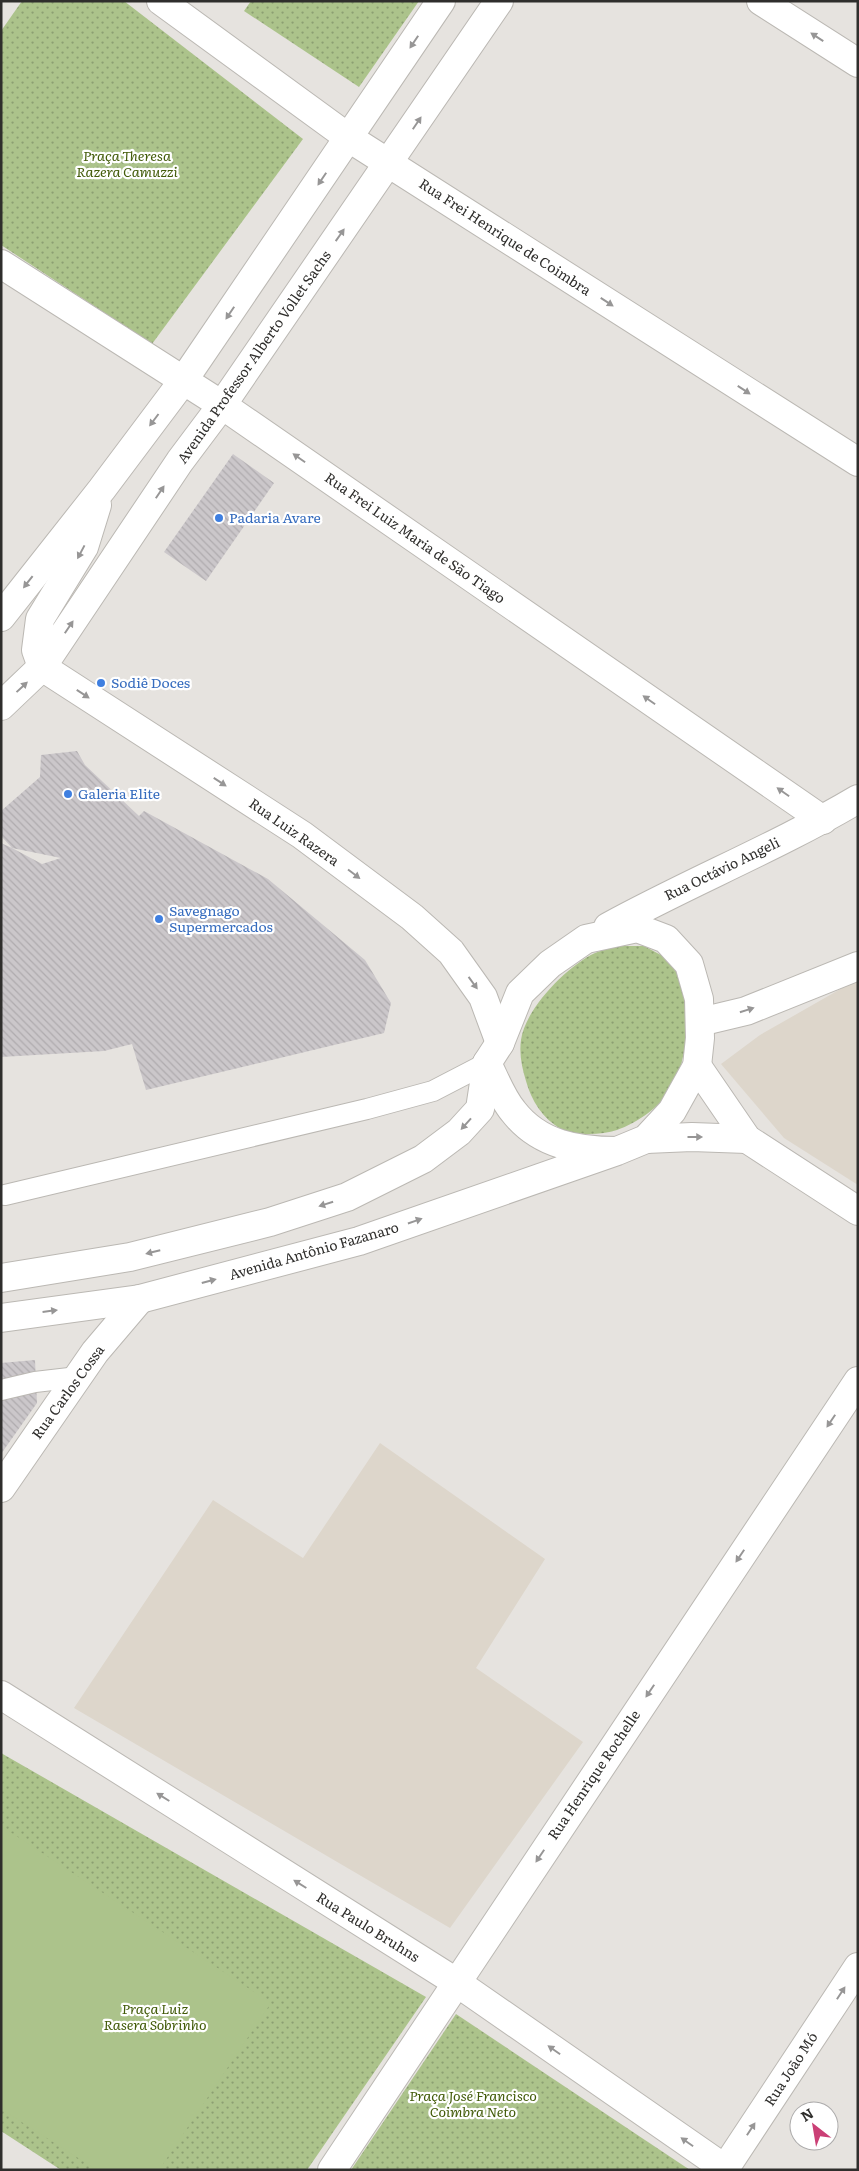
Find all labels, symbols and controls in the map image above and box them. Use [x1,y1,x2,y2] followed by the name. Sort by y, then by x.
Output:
[810,32,823,42] one-way arrow
[409,35,419,48] one-way arrow
[412,116,422,129] one-way arrow
[76,145,178,181] park label: Praça Theresa Razera Camuzzi
[317,172,327,185] one-way arrow
[416,173,596,300] street label: Rua Frei Henrique de Coimbra
[335,228,345,242] one-way arrow
[172,246,335,467] street label: Avenida Professor Alberto Vollet Sachs
[601,297,614,307] one-way arrow
[225,306,235,320] one-way arrow
[738,385,751,394] one-way arrow
[148,413,159,426] one-way arrow
[293,453,306,463] one-way arrow
[321,467,510,607] street label: Rua Frei Luiz Maria de São Tiago
[155,485,164,499] one-way arrow
[229,507,321,527] place label: Padaria Avare
[213,512,225,524] marker: Padaria Avare
[77,545,85,559] one-way arrow
[23,576,34,589] one-way arrow
[64,620,74,634] one-way arrow
[111,672,190,692] place label: Sodiê Doces
[95,677,107,689] marker: Sodiê Doces
[15,681,27,693] one-way arrow
[76,689,90,699] one-way arrow
[642,695,656,705] one-way arrow
[213,777,226,787] one-way arrow
[78,783,160,803] place label: Galeria Elite
[776,787,790,797] one-way arrow
[62,788,74,800] marker: Galeria Elite
[245,793,344,870] street label: Rua Luiz Razera
[661,831,783,905] street label: Rua Octávio Angeli
[347,868,360,879] one-way arrow
[169,900,273,936] place label: Savegnago Supermercados
[153,913,165,925] marker: Savegnago Supermercados
[467,976,478,989] one-way arrow
[740,1005,755,1013] one-way arrow
[460,1117,472,1129] one-way arrow
[687,1133,703,1141] one-way arrow
[319,1200,334,1208] one-way arrow
[227,1216,401,1284] street label: Avenida Antônio Fazanaro
[408,1217,423,1225] one-way arrow
[146,1248,161,1256] one-way arrow
[201,1277,216,1285] one-way arrow
[42,1307,58,1315] one-way arrow
[26,1340,108,1443] street label: Rua Carlos Cossa
[826,1415,836,1428] one-way arrow
[735,1550,745,1563] one-way arrow
[645,1685,655,1698] one-way arrow
[542,1706,644,1843] street label: Rua Henrique Rochelle
[156,1793,170,1802] one-way arrow
[535,1849,545,1862] one-way arrow
[294,1879,307,1889] one-way arrow
[313,1886,424,1966] street label: Rua Paulo Bruhns
[836,1987,845,2000] one-way arrow
[104,1998,206,2034] park label: Praça Luiz Rasera Sobrinho
[759,2028,822,2109] street label: Rua João Mó
[547,2045,560,2055] one-way arrow
[409,2085,537,2121] park label: Praça José Francisco Coimbra Neto
[789,2101,839,2151] north arrow
[797,2102,817,2126] text: N
[746,2122,756,2136] one-way arrow
[680,2137,694,2147] one-way arrow

